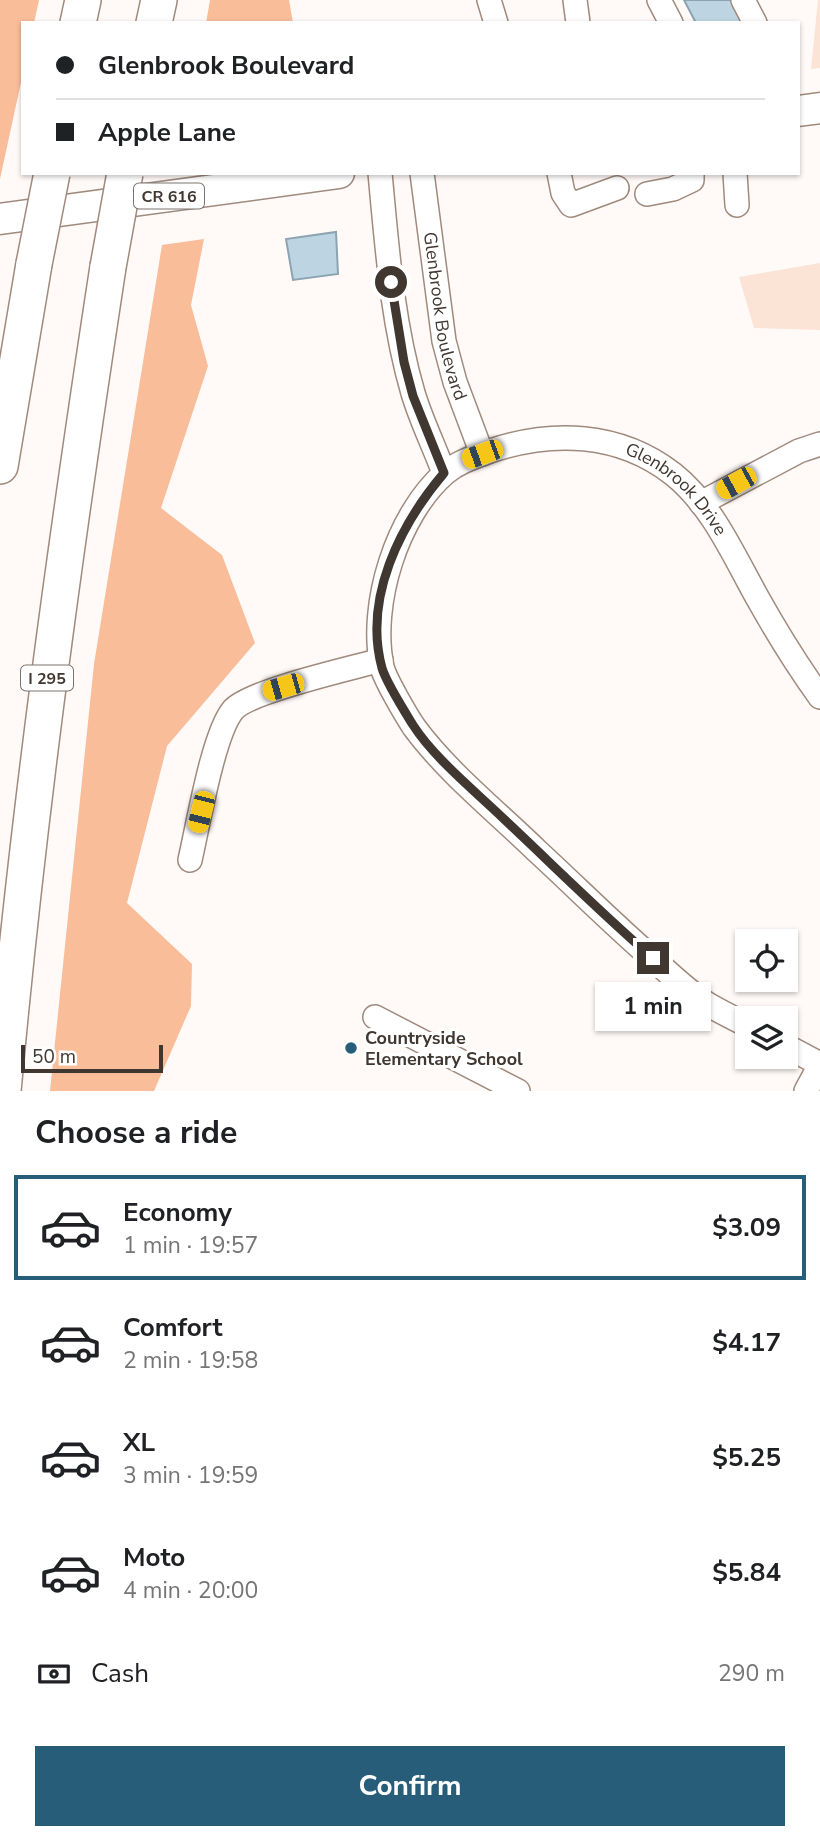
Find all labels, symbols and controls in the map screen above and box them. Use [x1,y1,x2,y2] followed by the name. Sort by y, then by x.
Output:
[98,48,354,83] text: Glenbrook Boulevard
[98,115,236,150] text: Apple Lane
[134,184,204,208] road number: CR 616
[418,230,473,404] street label: Glenbrook Boulevard
[375,266,407,298] route start
[459,437,506,471] car
[622,437,733,540] street label: Glenbrook Drive
[713,464,760,502] car
[21,666,73,691] road number: I 295
[260,671,307,703] car
[186,789,217,835] car
[735,929,798,1069] map controls
[735,929,798,992] button: locate
[637,942,669,974] route end
[595,982,711,1032] callout: 1 min
[623,991,683,1022] text: 1 min
[735,1006,798,1069] button: layers
[365,1026,523,1071] place label: Countryside Elementary School
[343,1040,359,1056] marker: Countryside Elementary School
[21,1042,163,1074] scale bar
[32,1044,76,1070] text: 50 m
[35,1111,237,1154] text: Choose a ride
[123,1195,232,1230] text: Economy
[39,1196,102,1259] icon: car
[712,1210,781,1245] text: $3.09
[123,1230,258,1261] text: 1 min · 19:57
[123,1310,223,1345] text: Comfort
[39,1311,102,1374] icon: car
[712,1325,781,1360] text: $4.17
[123,1345,258,1376] text: 2 min · 19:58
[123,1425,155,1460] text: XL
[39,1426,102,1489] icon: car
[712,1440,781,1475] text: $5.25
[123,1460,258,1491] text: 3 min · 19:59
[123,1540,185,1575] text: Moto
[39,1541,102,1604] icon: car
[712,1555,781,1590] text: $5.84
[123,1575,258,1606] text: 4 min · 20:00
[35,1655,73,1693] icon: cash
[91,1656,149,1691] text: Cash
[718,1658,785,1689] text: 290 m
[35,1746,785,1826] button: Confirm

